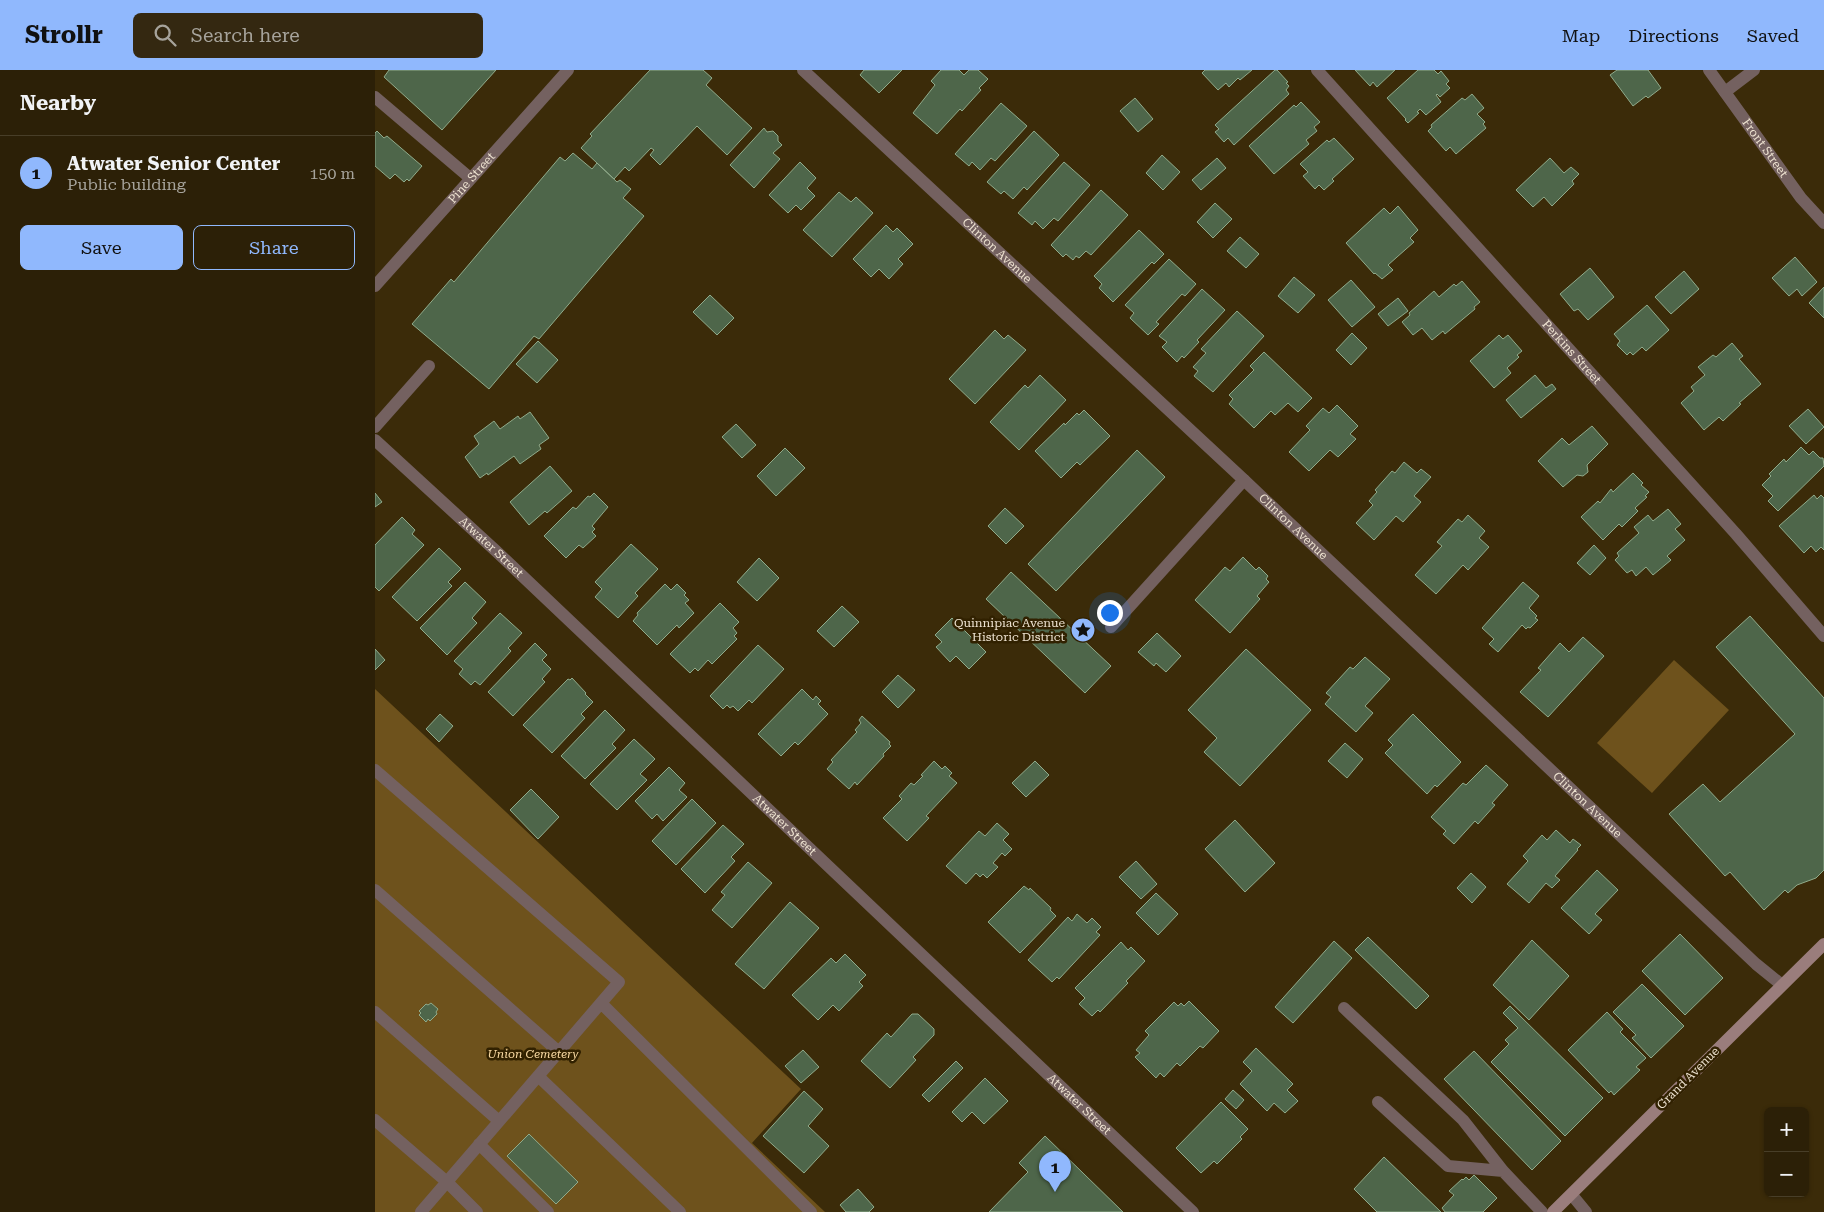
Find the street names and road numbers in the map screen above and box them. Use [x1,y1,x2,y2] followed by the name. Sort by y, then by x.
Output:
[1739,116,1791,180] street label: Front Street
[445,149,498,206] street label: Pine Street
[960,215,1035,286] street label: Clinton Avenue
[1539,317,1604,387] street label: Perkins Street
[1256,491,1331,563] street label: Clinton Avenue
[456,514,527,581] street label: Atwater Street
[1550,769,1625,841] street label: Clinton Avenue
[750,791,820,859] street label: Atwater Street
[1654,1044,1722,1112] street label: Grand Avenue
[1045,1071,1114,1138] street label: Atwater Street

